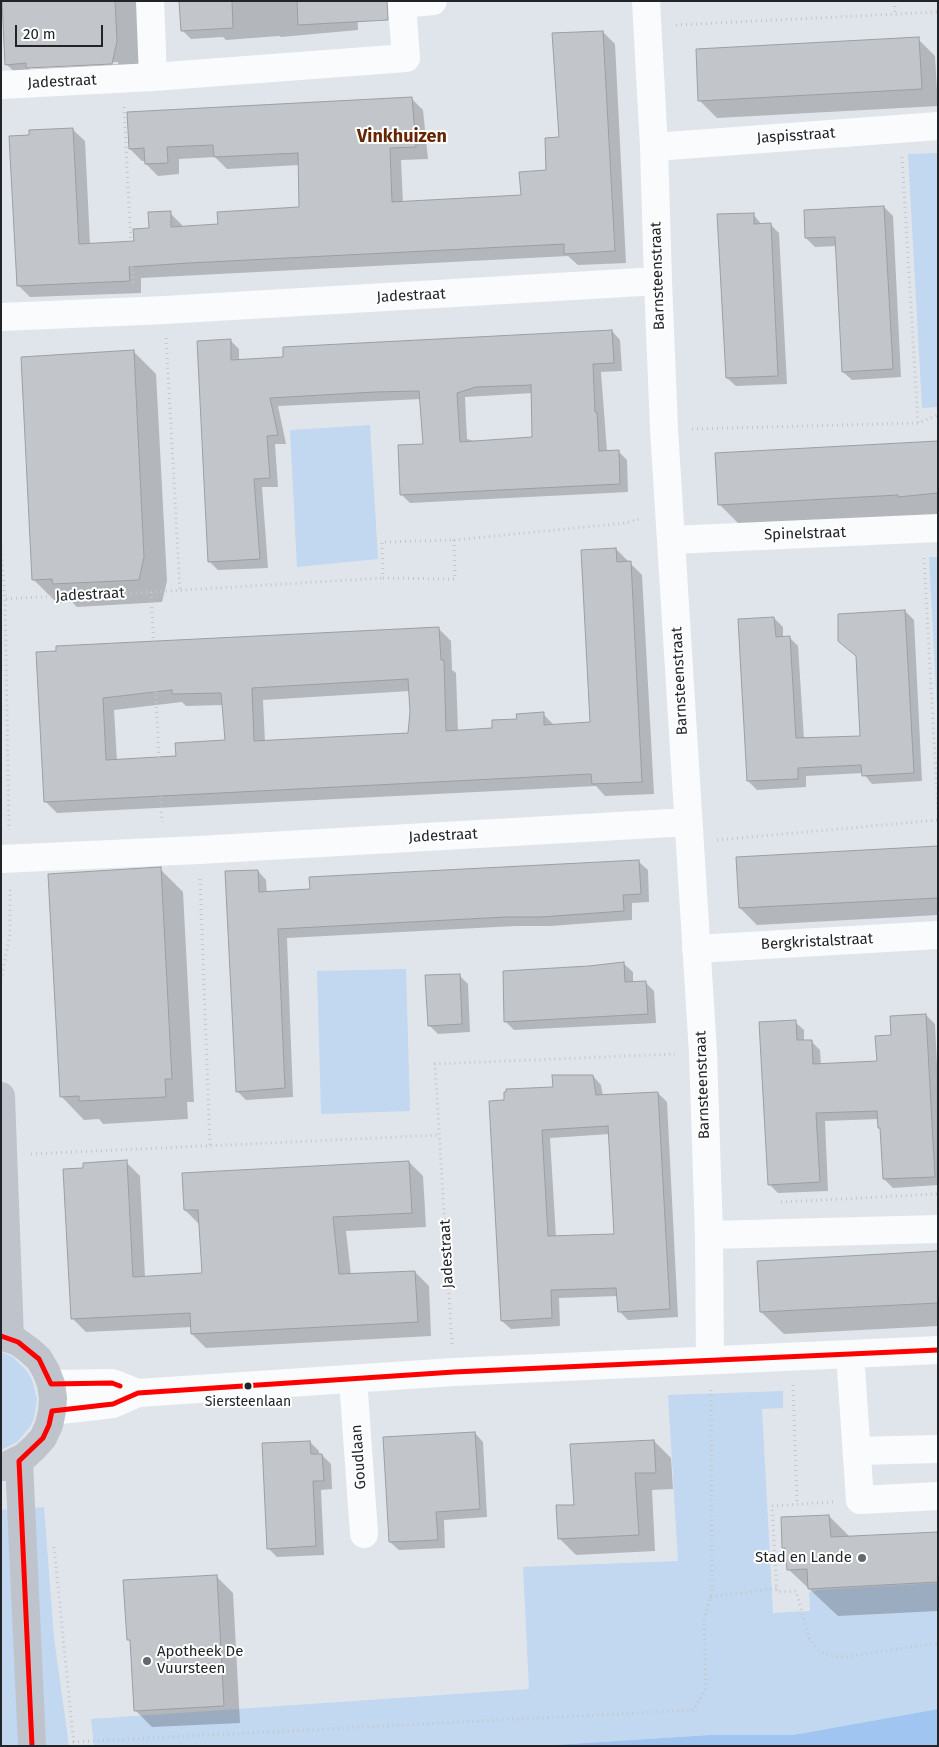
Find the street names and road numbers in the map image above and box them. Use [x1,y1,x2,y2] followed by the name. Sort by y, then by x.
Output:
[27,71,97,93] street label: Jadestraat
[756,124,836,148] street label: Jaspisstraat
[647,221,669,331] street label: Barnsteenstraat
[376,285,446,307] street label: Jadestraat
[764,524,846,544] street label: Spinelstraat
[55,584,125,606] street label: Jadestraat
[668,626,692,736] street label: Barnsteenstraat
[408,825,478,847] street label: Jadestraat
[760,930,874,954] street label: Bergkristalstraat
[692,1030,714,1140] street label: Barnsteenstraat
[436,1219,458,1289] street label: Jadestraat
[348,1424,370,1490] street label: Goudlaan

